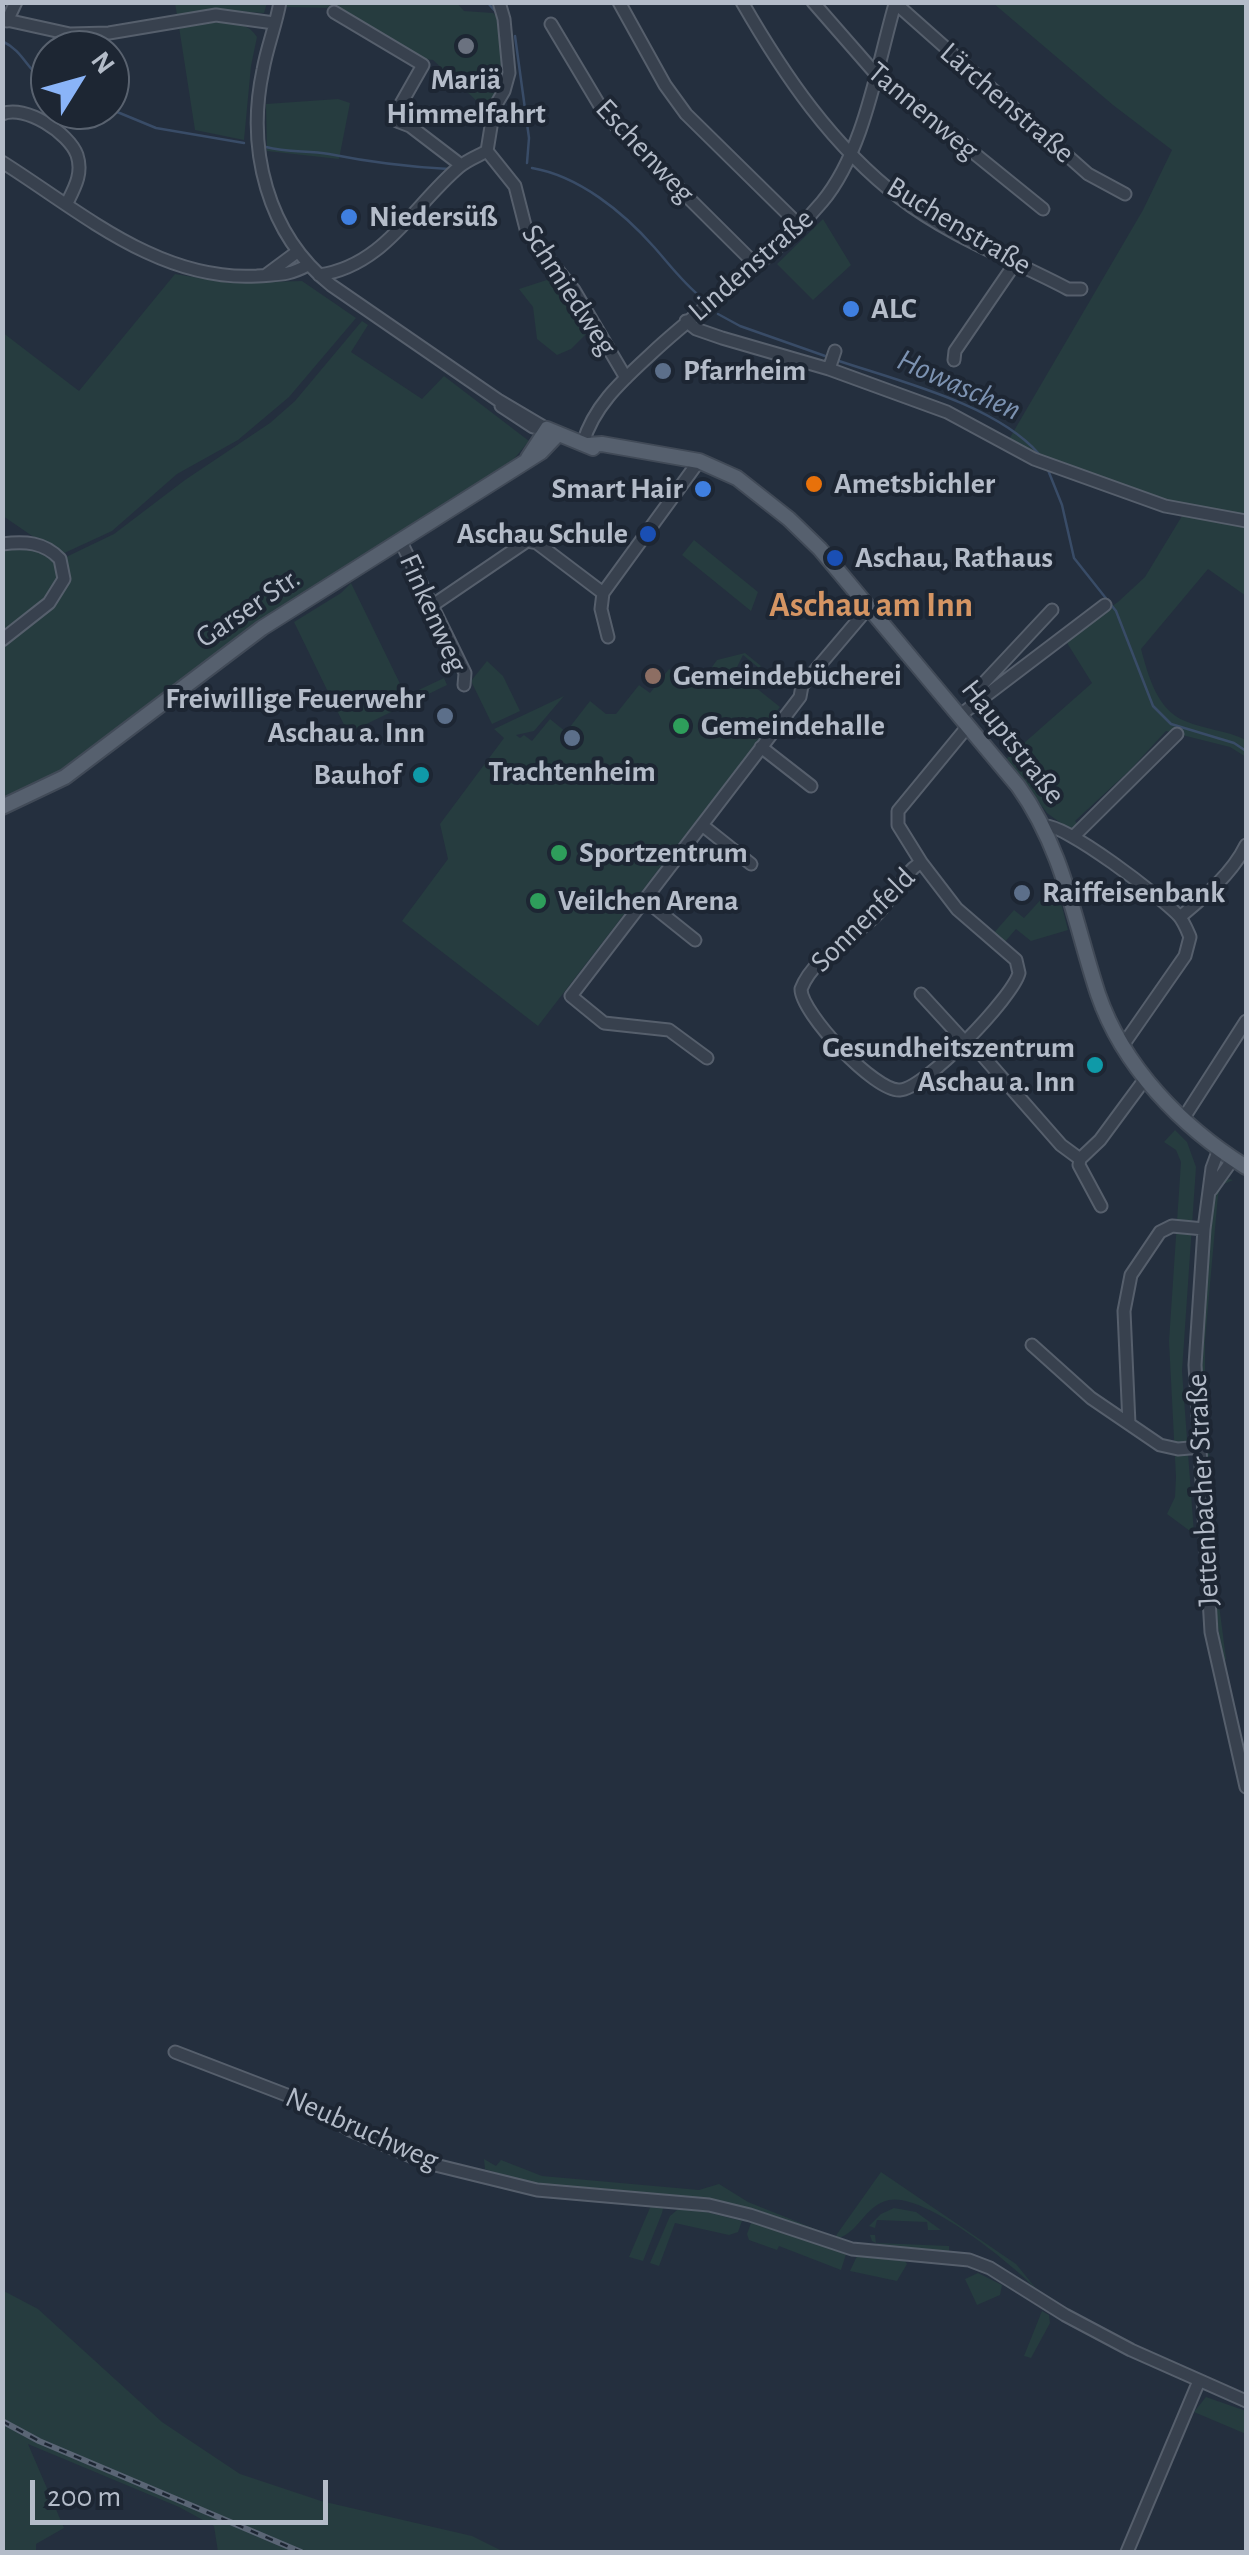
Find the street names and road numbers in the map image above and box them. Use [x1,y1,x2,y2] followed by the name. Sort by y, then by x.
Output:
[932,35,1082,171] street label: Lärchenstraße
[860,54,986,168] street label: Tannenweg
[588,91,702,211] street label: Eschenweg
[880,169,1038,283] street label: Buchenstraße
[681,201,821,329] street label: Lindenstraße
[513,218,625,362] street label: Schmiedweg
[391,548,475,678] street label: Finkenweg
[189,560,307,656] street label: Garser Str.
[953,672,1073,812] street label: Hauptstraße
[803,860,923,980] street label: Sonnenfeld
[1179,1373,1227,1607] street label: Jettenbacher Straße
[280,2079,444,2179] street label: Neubruchweg

